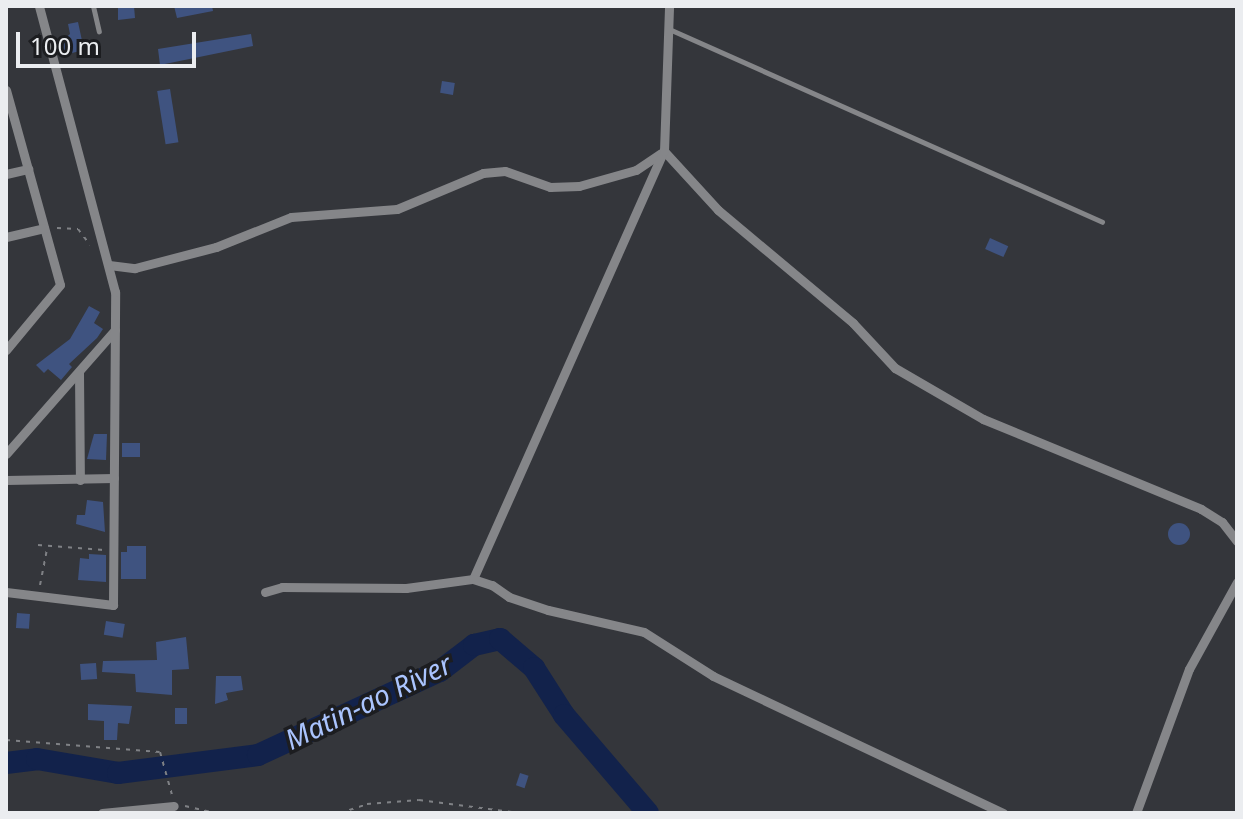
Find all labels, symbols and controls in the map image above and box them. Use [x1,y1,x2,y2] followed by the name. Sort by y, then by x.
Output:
[20,16,200,66] scale bar
[30,29,100,62] text: 100 m
[279,646,457,756] water label: Matin-ao River

